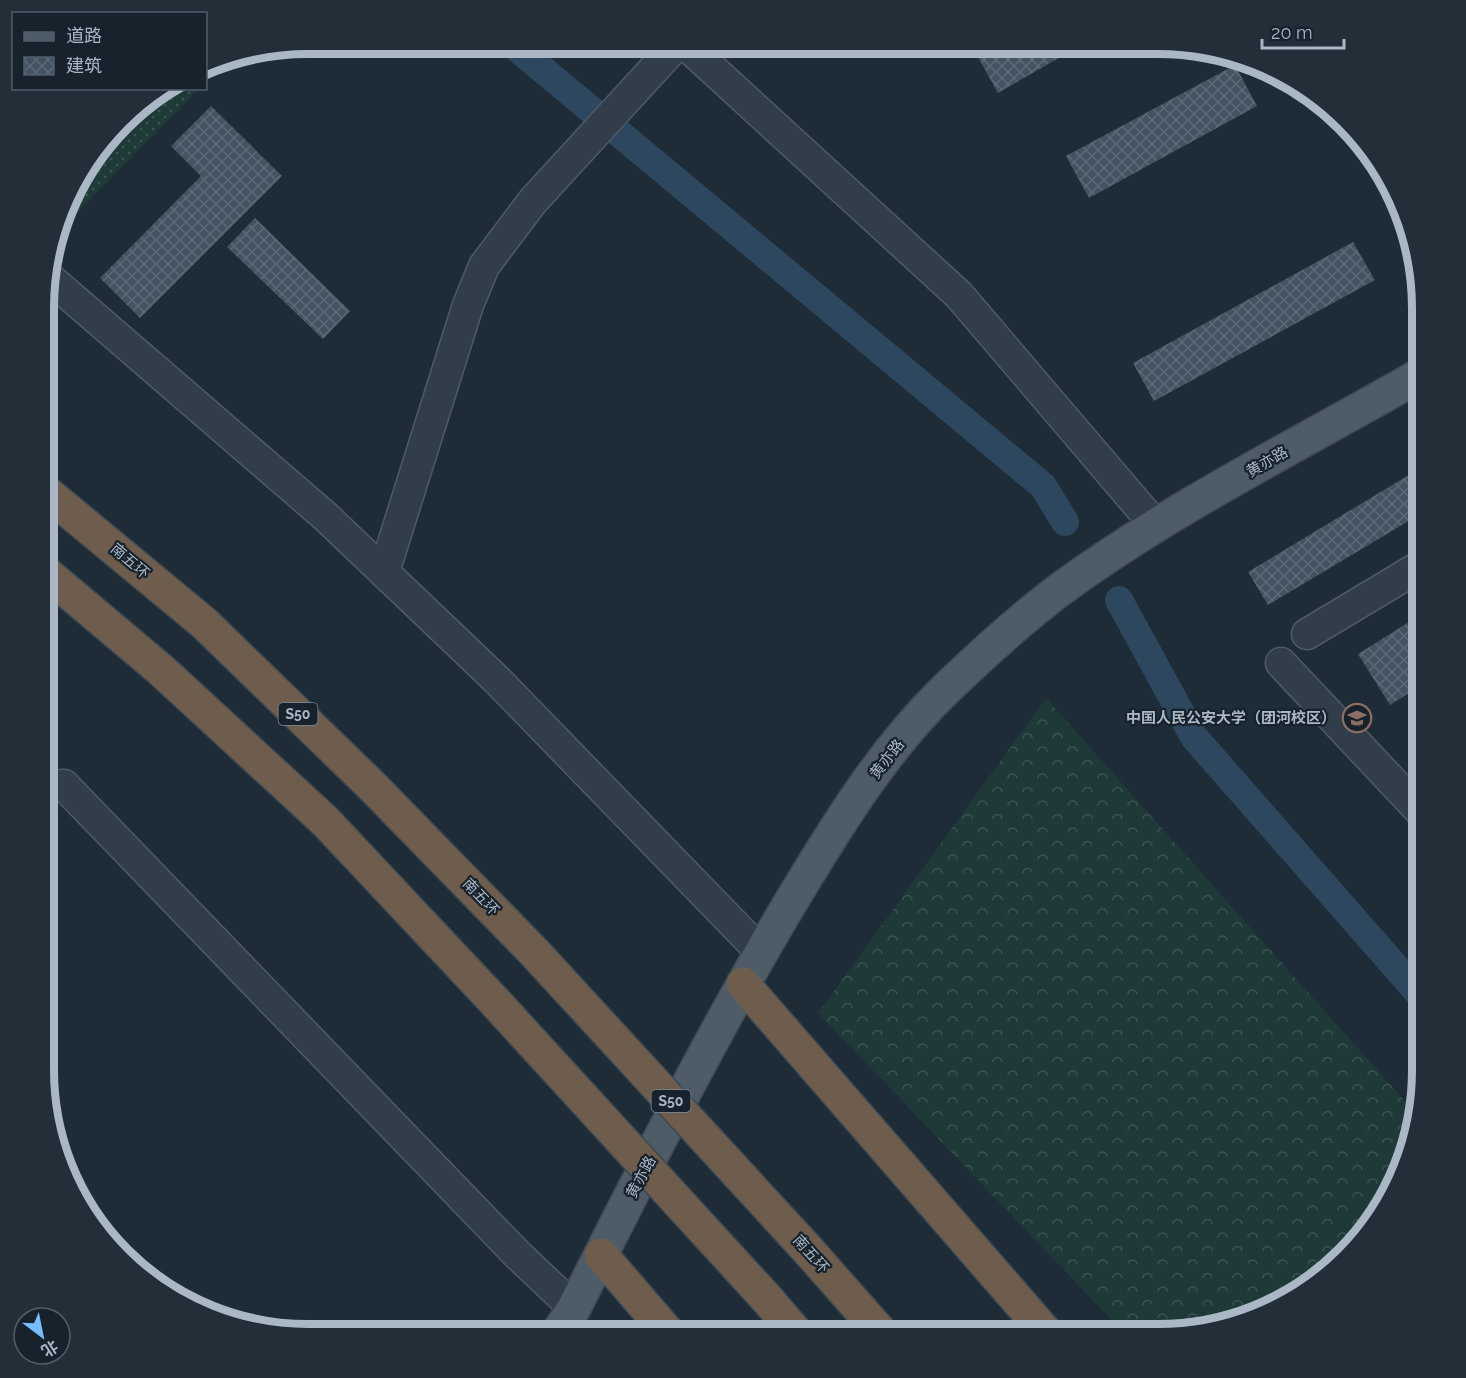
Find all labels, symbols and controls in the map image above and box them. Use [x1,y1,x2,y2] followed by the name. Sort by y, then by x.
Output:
[12,12,207,90] legend
[1262,12,1344,50] scale bar
[1271,22,1313,43] text: 20 m
[66,25,102,46] text: 道路
[66,55,102,76] text: 建筑
[1243,443,1291,481] street label: 黄亦路
[107,540,153,582] street label: 南五环
[1341,702,1373,734] school or university icon: 中国人民公安大学（团河校区）
[278,703,318,725] road number: S50
[1126,709,1336,727] place label: 中国人民公安大学（团河校区）
[866,736,908,782] street label: 黄亦路
[459,875,503,919] street label: 南五环
[652,1090,690,1112] road number: S50
[622,1153,660,1201] street label: 黄亦路
[789,1231,833,1277] street label: 南五环
[12,1306,72,1366] north arrow
[38,1336,62,1361] text: 北

